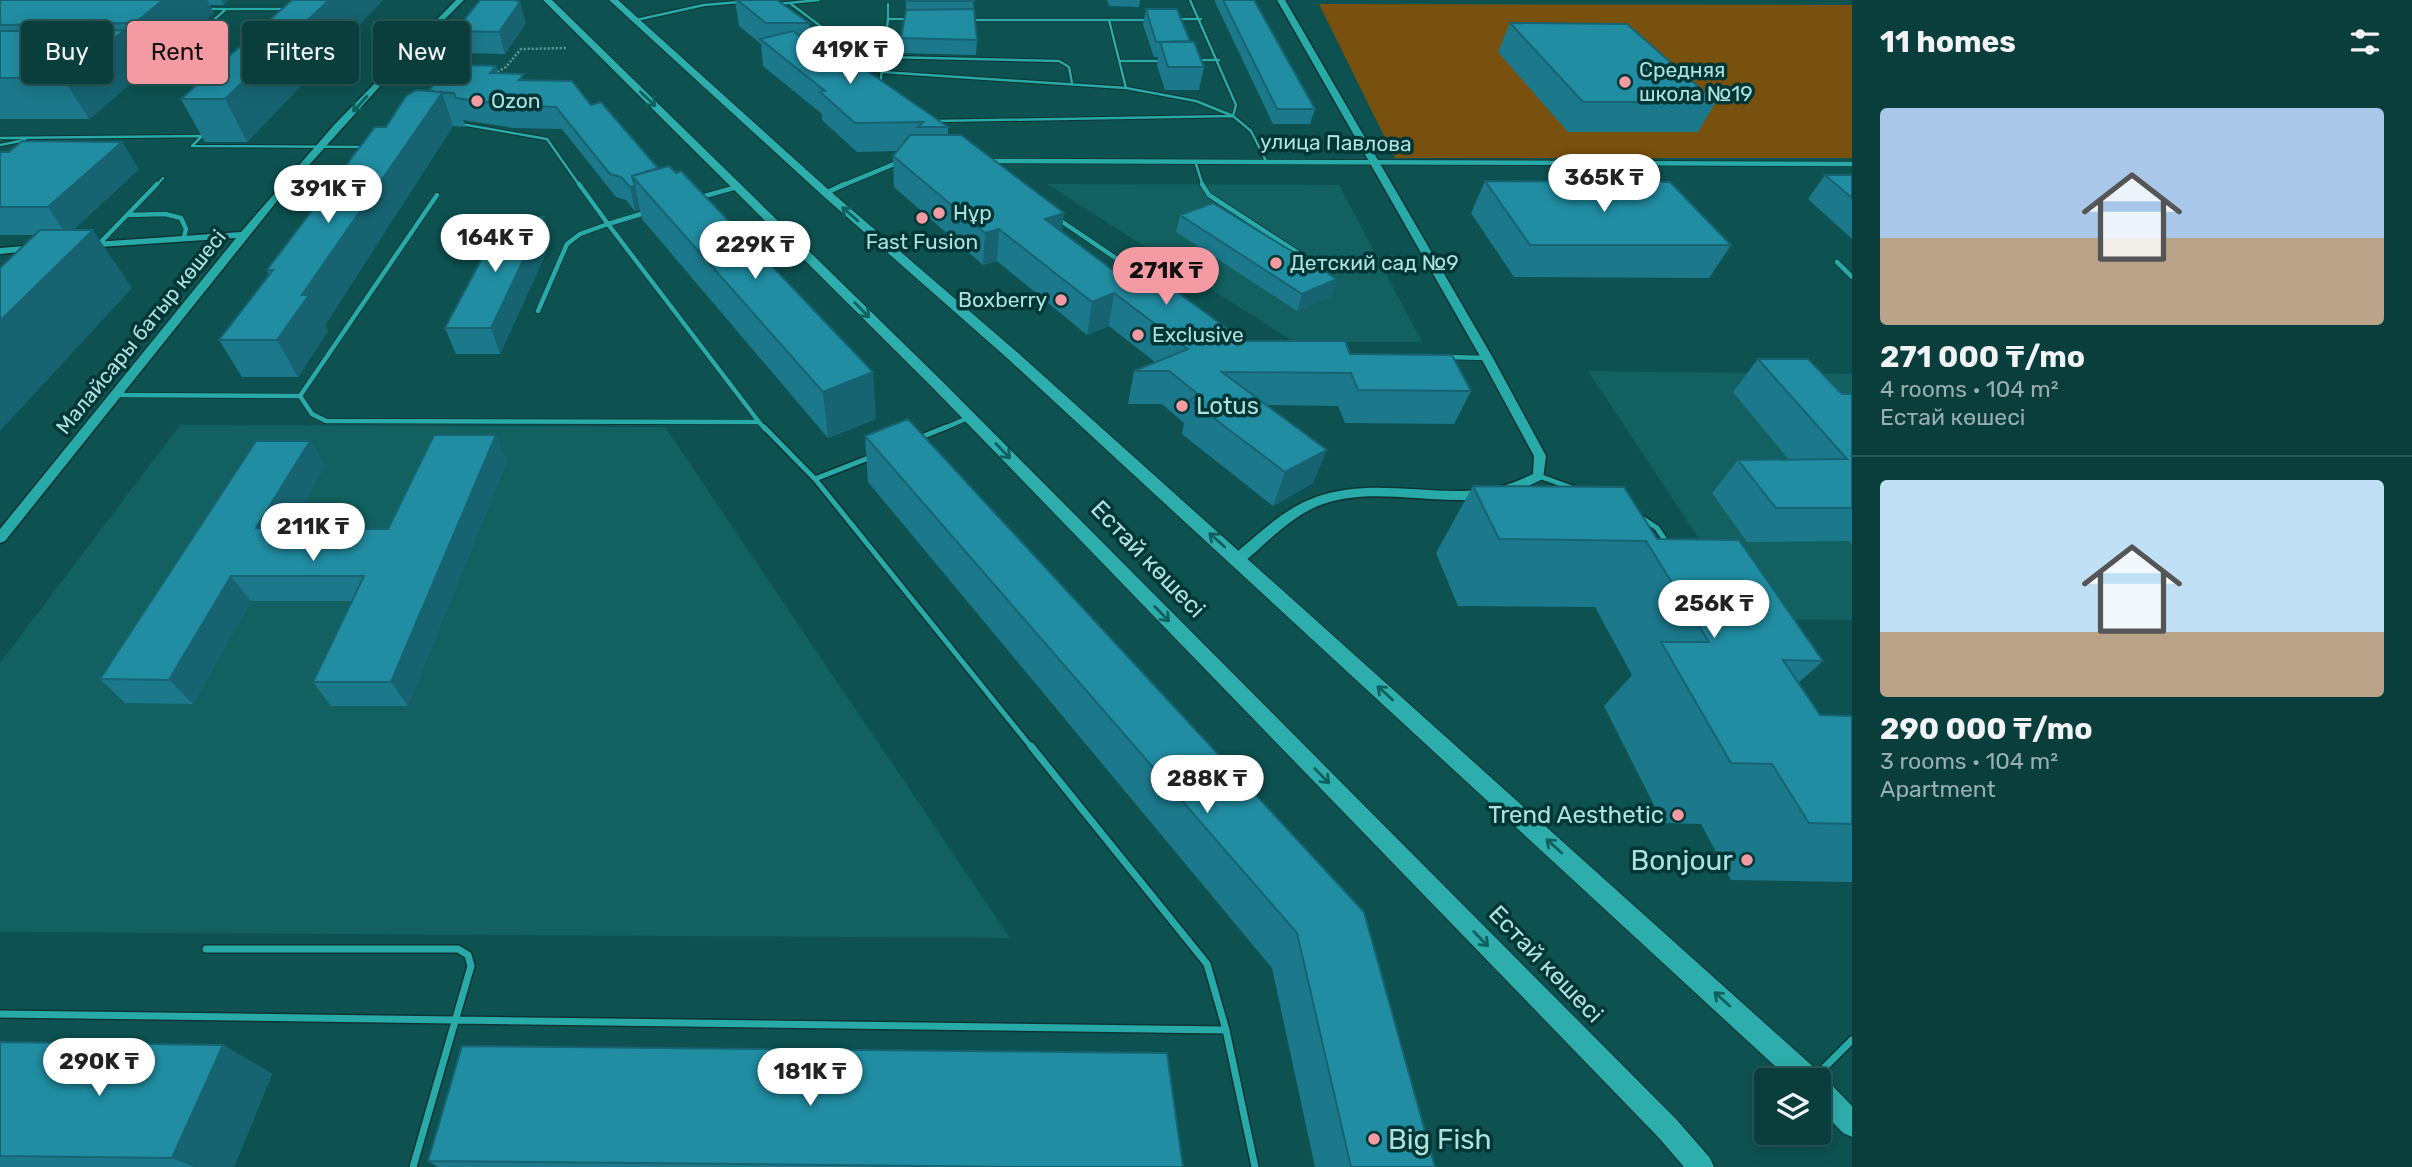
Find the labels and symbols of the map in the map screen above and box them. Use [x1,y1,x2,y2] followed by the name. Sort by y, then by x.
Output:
[793,27,907,86] pin: 419K ₸
[1639,57,1753,106] place label: Средняя школа №19
[1617,74,1633,90] marker: Средняя школа №19
[491,88,541,113] place label: Ozon
[639,91,656,108] one-way arrow
[469,93,485,109] marker: Ozon
[351,95,368,112] one-way arrow
[1260,129,1412,156] street label: улица Павлова
[1547,154,1661,214] pin: 365K ₸
[271,166,385,225] pin: 391K ₸
[953,200,992,225] place label: Нұр
[842,205,859,222] one-way arrow
[931,205,947,221] marker: Нұр
[914,210,930,226] marker: Fast Fusion
[438,215,552,274] pin: 164K ₸
[698,222,812,281] pin: 229K ₸
[50,224,231,439] street label: Малайсары батыр көшесі
[866,229,978,254] place label: Fast Fusion
[1109,247,1223,307] pin: 271K ₸
[1290,250,1459,275] place label: Детский сад №9
[1268,255,1284,271] marker: Детский сад №9
[958,287,1047,312] place label: Boxberry
[1053,292,1069,308] marker: Boxberry
[854,302,871,319] one-way arrow
[1152,322,1244,347] place label: Exclusive
[1130,327,1146,343] marker: Exclusive
[1196,392,1259,420] place label: Lotus
[1174,398,1190,414] marker: Lotus
[994,443,1011,460] one-way arrow
[1085,495,1211,623] street label: Естай көшесі
[256,504,370,563] pin: 211K ₸
[1209,532,1226,549] one-way arrow
[1657,580,1771,640] pin: 256K ₸
[1154,605,1171,622] one-way arrow
[1377,685,1395,701] one-way arrow
[1150,756,1264,815] pin: 288K ₸
[1313,767,1330,784] one-way arrow
[1488,801,1664,829] place label: Trend Aesthetic
[1670,807,1686,823] marker: Trend Aesthetic
[1545,838,1563,854] one-way arrow
[1631,844,1733,877] place label: Bonjour
[1739,852,1755,868] marker: Bonjour
[1483,900,1609,1028] street label: Естай көшесі
[1473,930,1490,947] one-way arrow
[1713,991,1731,1007] one-way arrow
[42,1038,156,1098] pin: 290K ₸
[753,1048,867,1108] pin: 181K ₸
[1388,1123,1492,1156] place label: Big Fish
[1366,1131,1382,1147] marker: Big Fish

